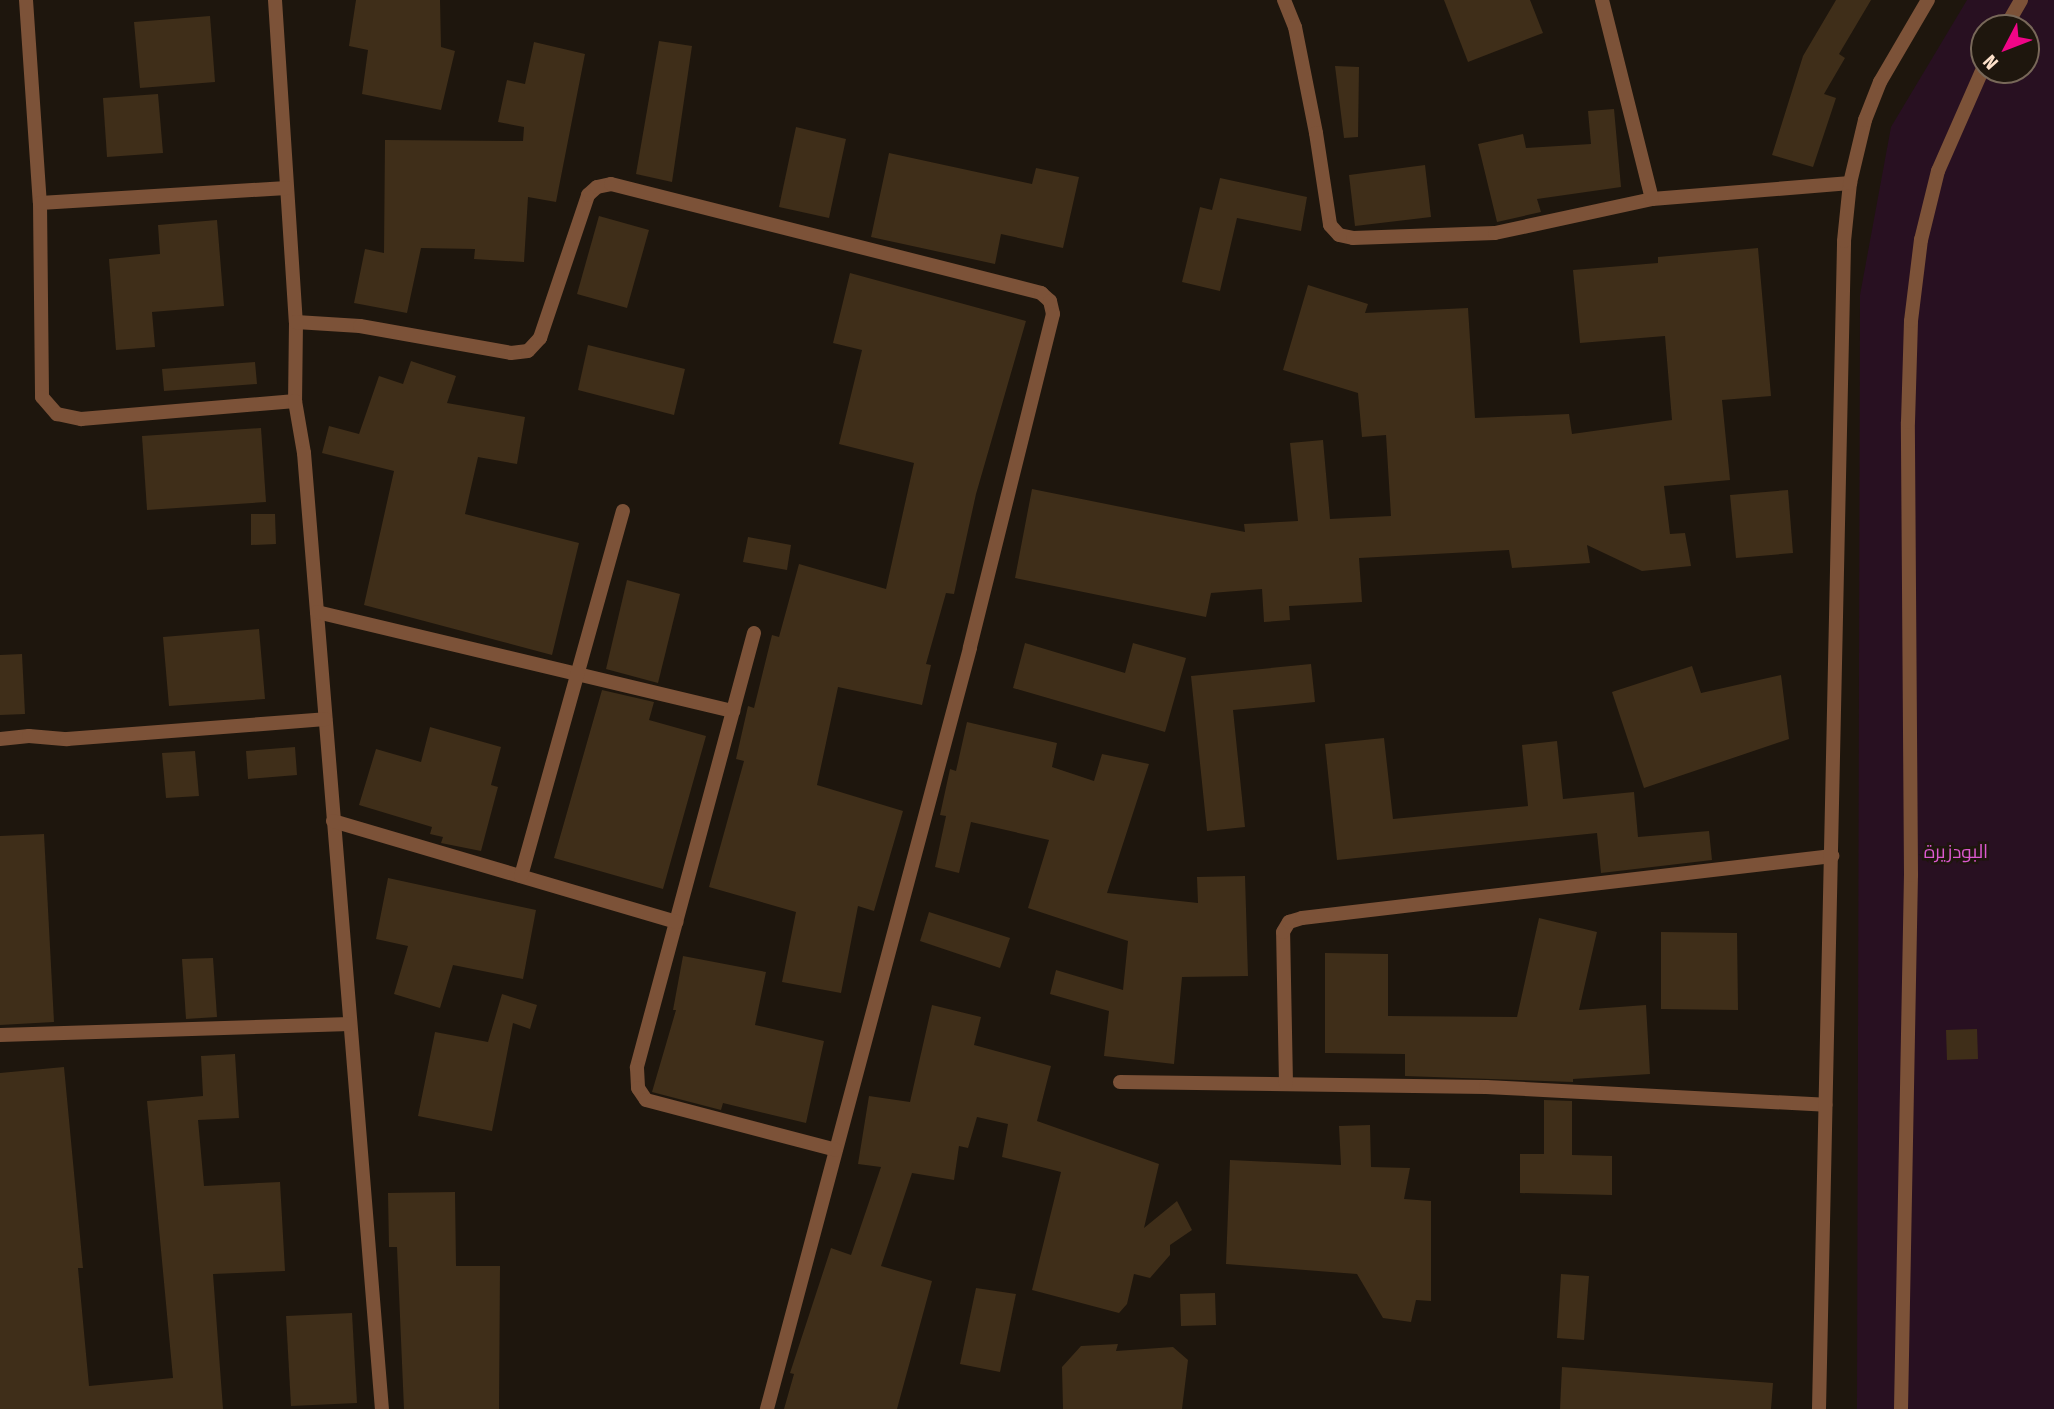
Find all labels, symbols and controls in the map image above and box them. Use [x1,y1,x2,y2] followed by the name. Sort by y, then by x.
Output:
[1970,14,2040,84] north arrow
[1978,50,2003,74] text: N
[1924,841,1988,863] park label: البودزيرة

